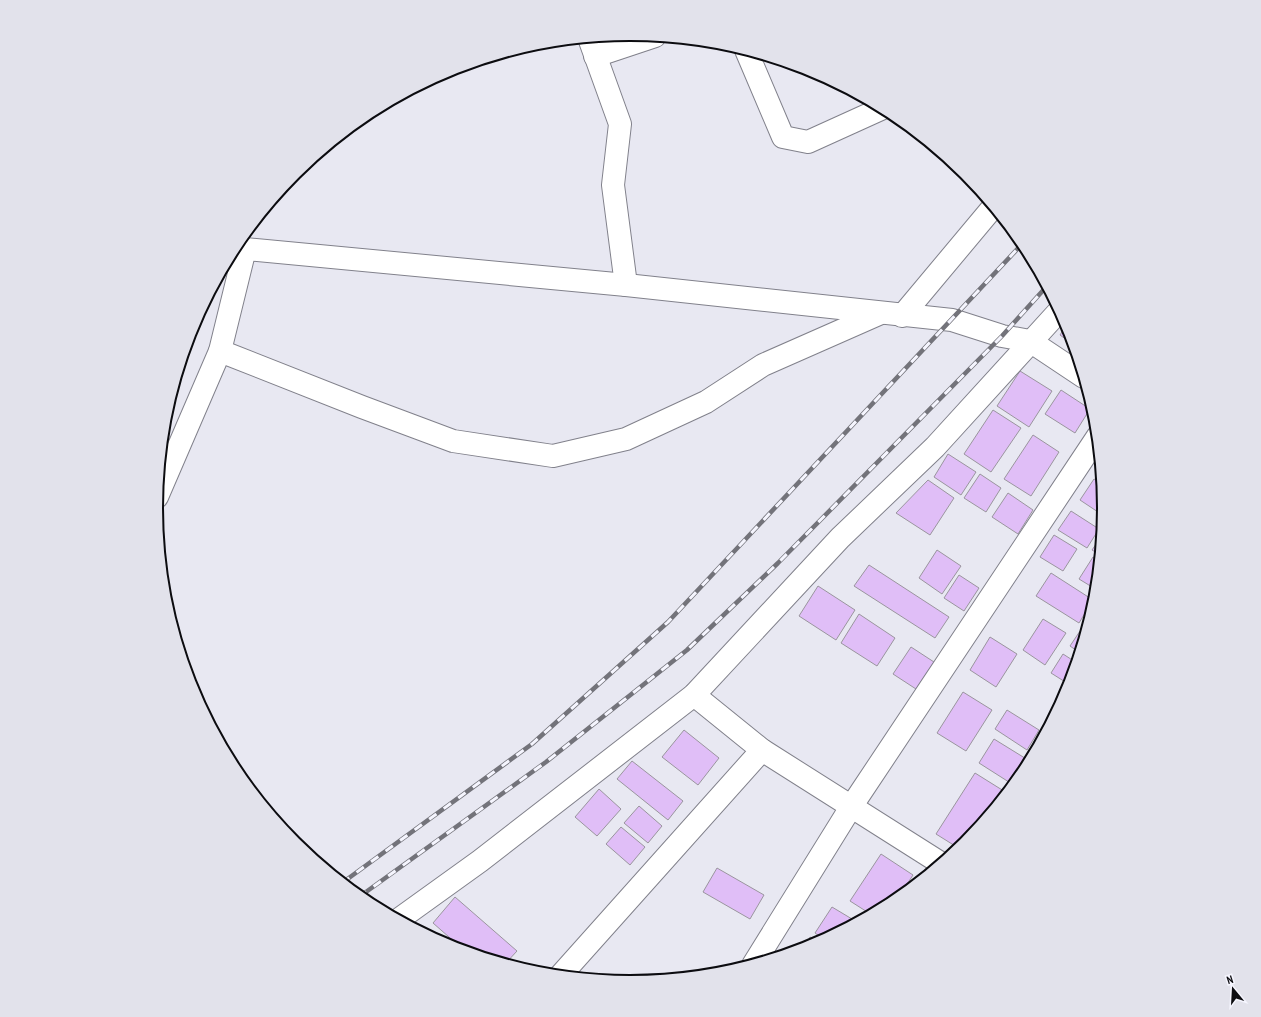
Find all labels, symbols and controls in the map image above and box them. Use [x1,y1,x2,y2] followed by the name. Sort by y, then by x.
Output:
[1213,969,1253,1009] north arrow
[1225,972,1235,987] text: N

